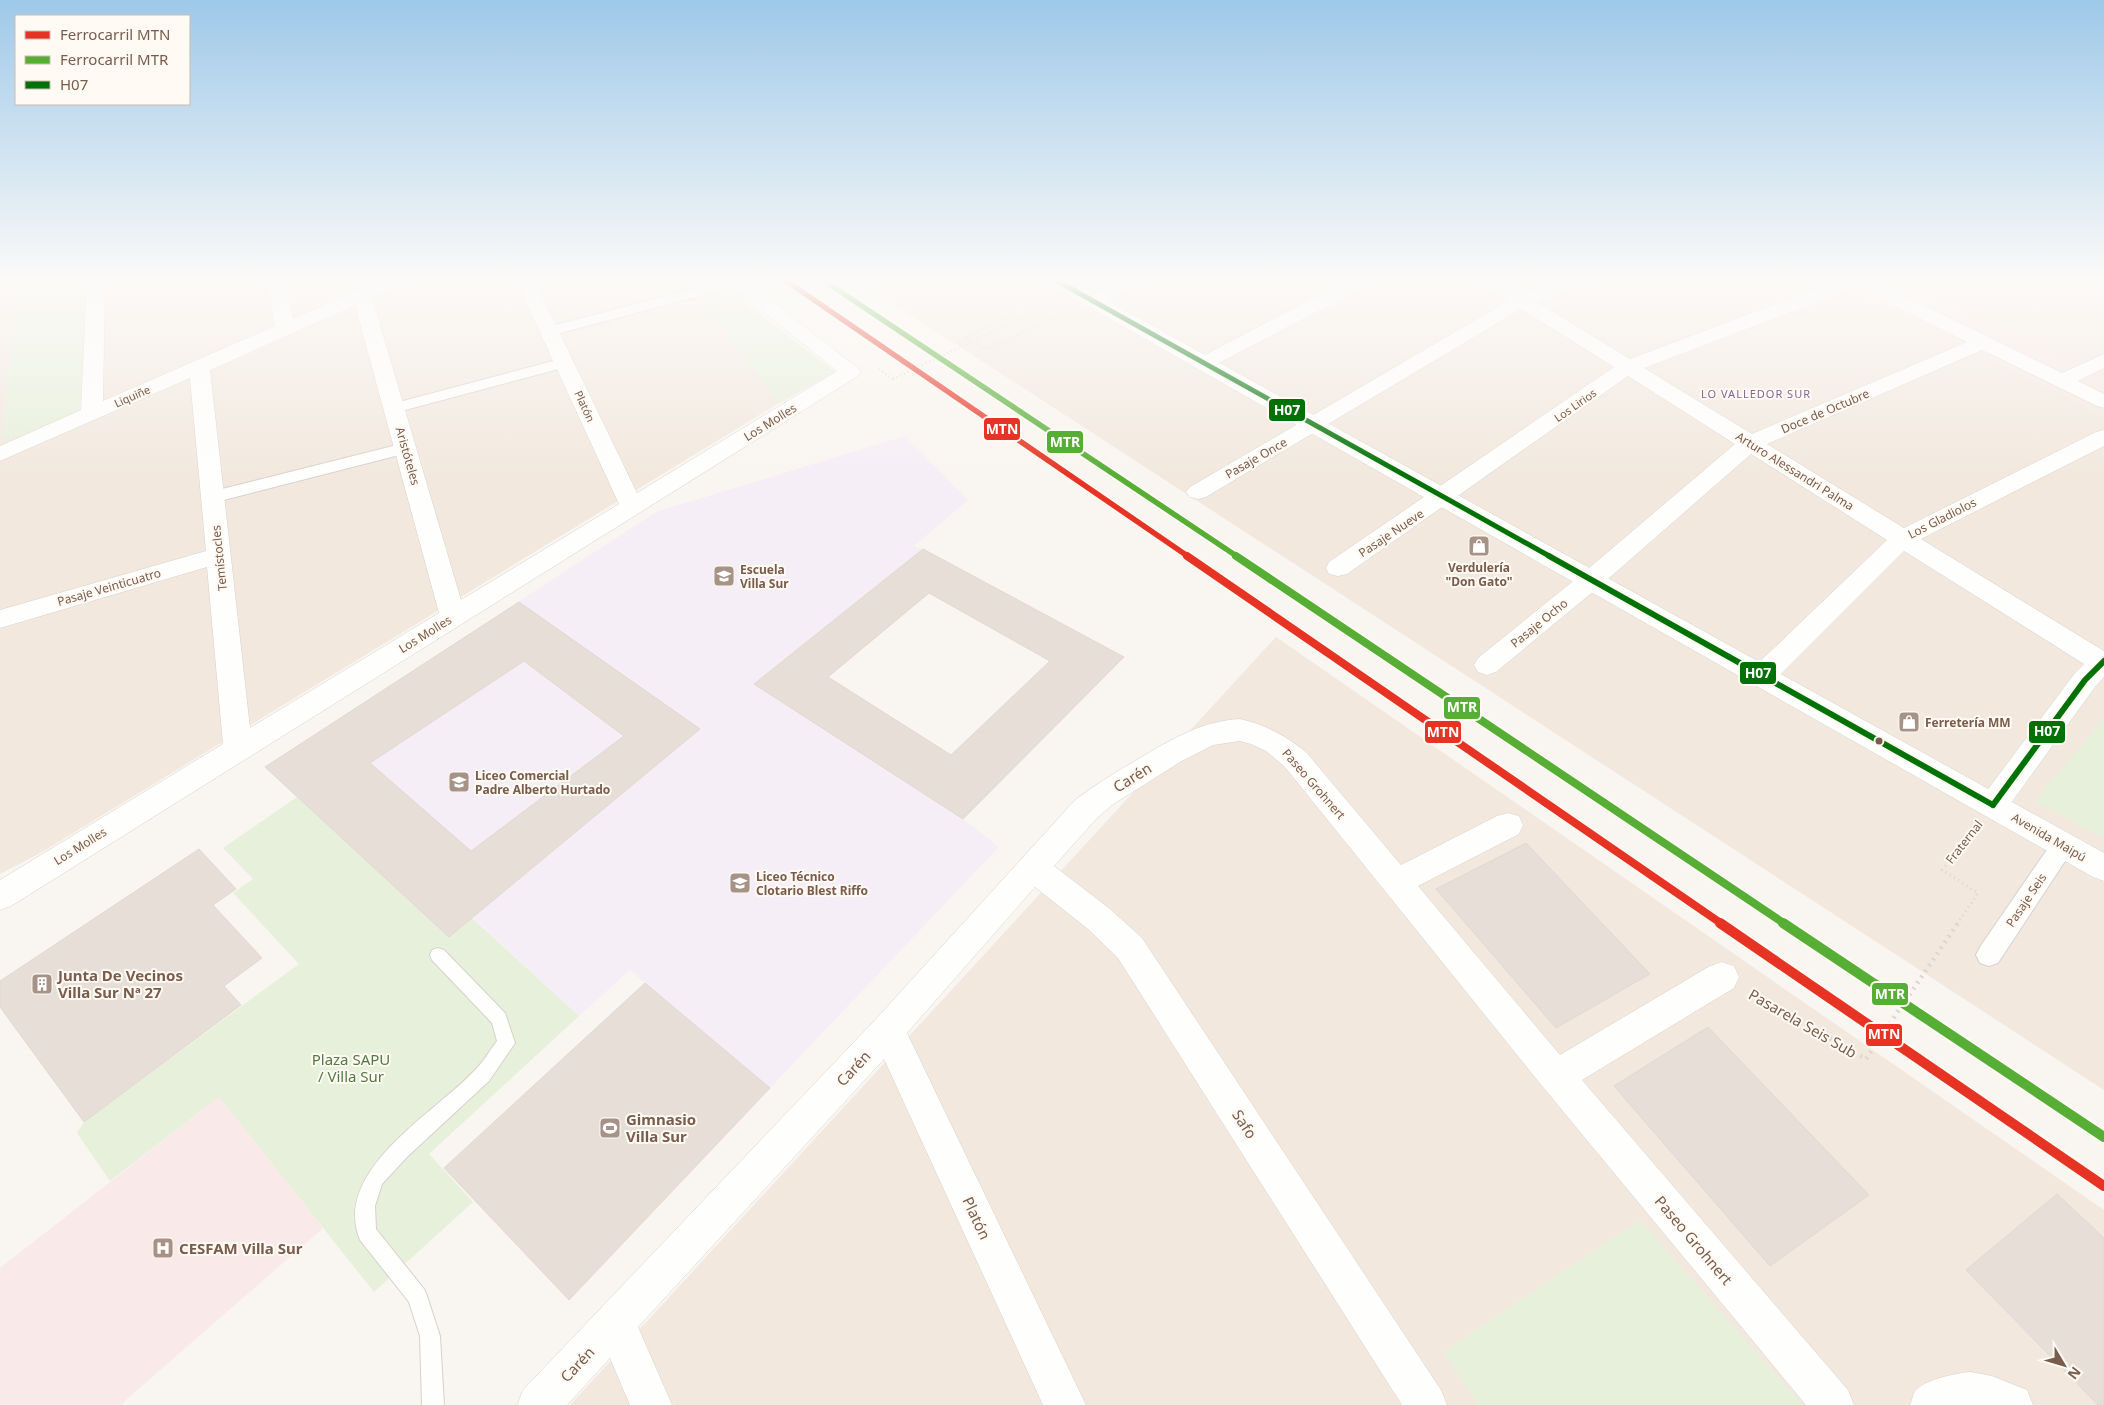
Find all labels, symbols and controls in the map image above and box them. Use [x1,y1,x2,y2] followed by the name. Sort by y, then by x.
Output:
[15,15,190,105] legend
[60,24,170,44] text: Ferrocarril MTN
[60,49,169,69] text: Ferrocarril MTR
[60,74,88,94] text: H07
[112,381,152,411] street label: Liquiñe
[1551,385,1599,425] street label: Los Lirios
[1778,385,1872,437] street label: Doce de Octubre
[1701,386,1811,401] district label: LO VALLEDOR SUR
[571,388,599,424] street label: Platón
[1268,398,1306,422] line badge: H07
[740,399,800,445] street label: Los Molles
[1274,400,1300,419] text: H07
[983,417,1021,441] line badge: MTN
[986,419,1018,438] text: MTN
[392,425,424,487] street label: Aristóteles
[1733,428,1857,514] street label: Arturo Alessandri Palma
[1046,430,1084,454] line badge: MTR
[1050,432,1081,451] text: MTR
[1222,433,1290,483] street label: Pasaje Once
[1905,493,1979,543] street label: Los Gladiolos
[1355,505,1427,561] street label: Pasaje Nueve
[207,524,231,592] street label: Temístocles
[1467,534,1491,558] shop icon: Verdulería "Don Gato"
[1445,559,1513,590] place label: Verdulería "Don Gato"
[740,561,789,592] place label: Escuela Villa Sur
[55,564,163,610] street label: Pasaje Veinticuatro
[712,564,736,588] school or university icon: Escuela Villa Sur
[1507,595,1571,651] street label: Pasaje Ocho
[395,611,455,657] street label: Los Molles
[1739,661,1777,685] line badge: H07
[1745,663,1771,682] text: H07
[1443,696,1481,720] line badge: MTR
[1447,697,1478,716] text: MTR
[1897,710,1921,734] shop icon: Ferretería MM
[1925,714,2011,731] place label: Ferretería MM
[1424,720,1462,744] line badge: MTN
[2028,720,2066,744] line badge: H07
[2034,721,2060,740] text: H07
[1427,722,1459,741] text: MTN
[1874,736,1884,746] unlabelled marker
[1279,745,1350,823] street label: Paseo Grohnert
[1109,758,1155,796] street label: Carén
[475,767,610,798] place label: Liceo Comercial Padre Alberto Hurtado
[447,770,471,794] school or university icon: Liceo Comercial Padre Alberto Hurtado
[2008,809,2090,865] street label: Avenida Maipú
[1942,817,1986,867] street label: Fraternal
[50,823,110,869] street label: Los Molles
[756,868,868,899] place label: Liceo Técnico Clotario Blest Riffo
[2002,869,2050,930] street label: Pasaje Seis
[728,871,752,895] school or university icon: Liceo Técnico Clotario Blest Riffo
[56,965,183,1002] place label: Junta De Vecinos Villa Sur Nª 27
[30,972,54,996] building icon: Junta De Vecinos Villa Sur Nª 27
[1871,982,1909,1006] line badge: MTR
[1745,984,1861,1062] street label: Pasarela Seis Sub
[1875,984,1906,1003] text: MTR
[1865,1023,1903,1047] line badge: MTN
[1868,1024,1900,1043] text: MTN
[832,1046,874,1090] street label: Carén
[312,1049,390,1086] park label: Plaza SAPU / Villa Sur
[1228,1106,1262,1142] street label: Safo
[626,1109,696,1146] place label: Gimnasio Villa Sur
[598,1116,622,1140] sports icon: Gimnasio Villa Sur
[1651,1191,1738,1289] street label: Paseo Grohnert
[958,1193,996,1243] street label: Platón
[151,1236,175,1260] hospital icon: CESFAM Villa Sur
[179,1238,303,1258] place label: CESFAM Villa Sur
[2039,1340,2089,1390] north arrow
[556,1342,598,1386] street label: Carén
[2064,1363,2086,1384] text: N

